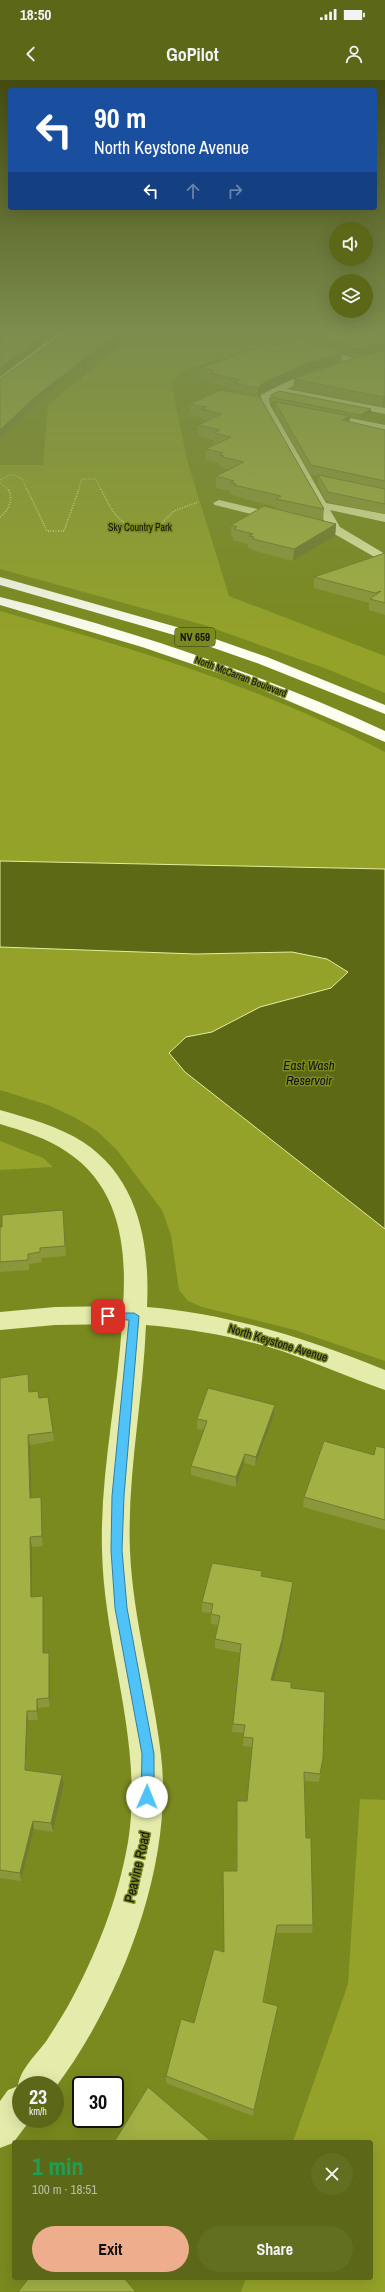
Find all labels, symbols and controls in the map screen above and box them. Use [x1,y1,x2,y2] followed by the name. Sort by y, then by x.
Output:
[20,4,51,25] text: 18:50
[166,42,219,67] text: GoPilot
[20,43,42,65] icon: back
[343,43,365,65] icon: person
[94,99,146,137] text: 90 m
[28,104,80,156] icon: left
[94,135,249,160] text: North Keystone Avenue
[140,180,162,202] icon: left
[182,180,204,202] icon: ahead
[224,180,246,202] icon: right
[329,222,373,318] map controls
[329,222,373,266] button: sound
[329,274,373,318] button: layers
[108,521,173,534] park label: Sky Country Park
[175,628,215,646] road number: NV 659
[193,653,289,700] street label: North McCarran Boulevard
[283,1057,335,1089] water label: East Wash Reservoir
[91,1299,125,1333] pin
[97,1305,119,1327] icon: arrive
[226,1320,330,1366] street label: North Keystone Avenue
[126,1776,168,1818] position arrow
[120,1830,154,1904] street label: Peavine Road
[72,2076,124,2128] speed limit sign: 30
[29,2083,47,2110] text: 23
[29,2105,47,2118] text: km/h
[32,2150,83,2182] text: 1 min
[311,2153,353,2195] button: close
[32,2181,97,2198] text: 100 m · 18:51
[32,2226,189,2272] button: Exit
[197,2226,353,2272] button: Share

